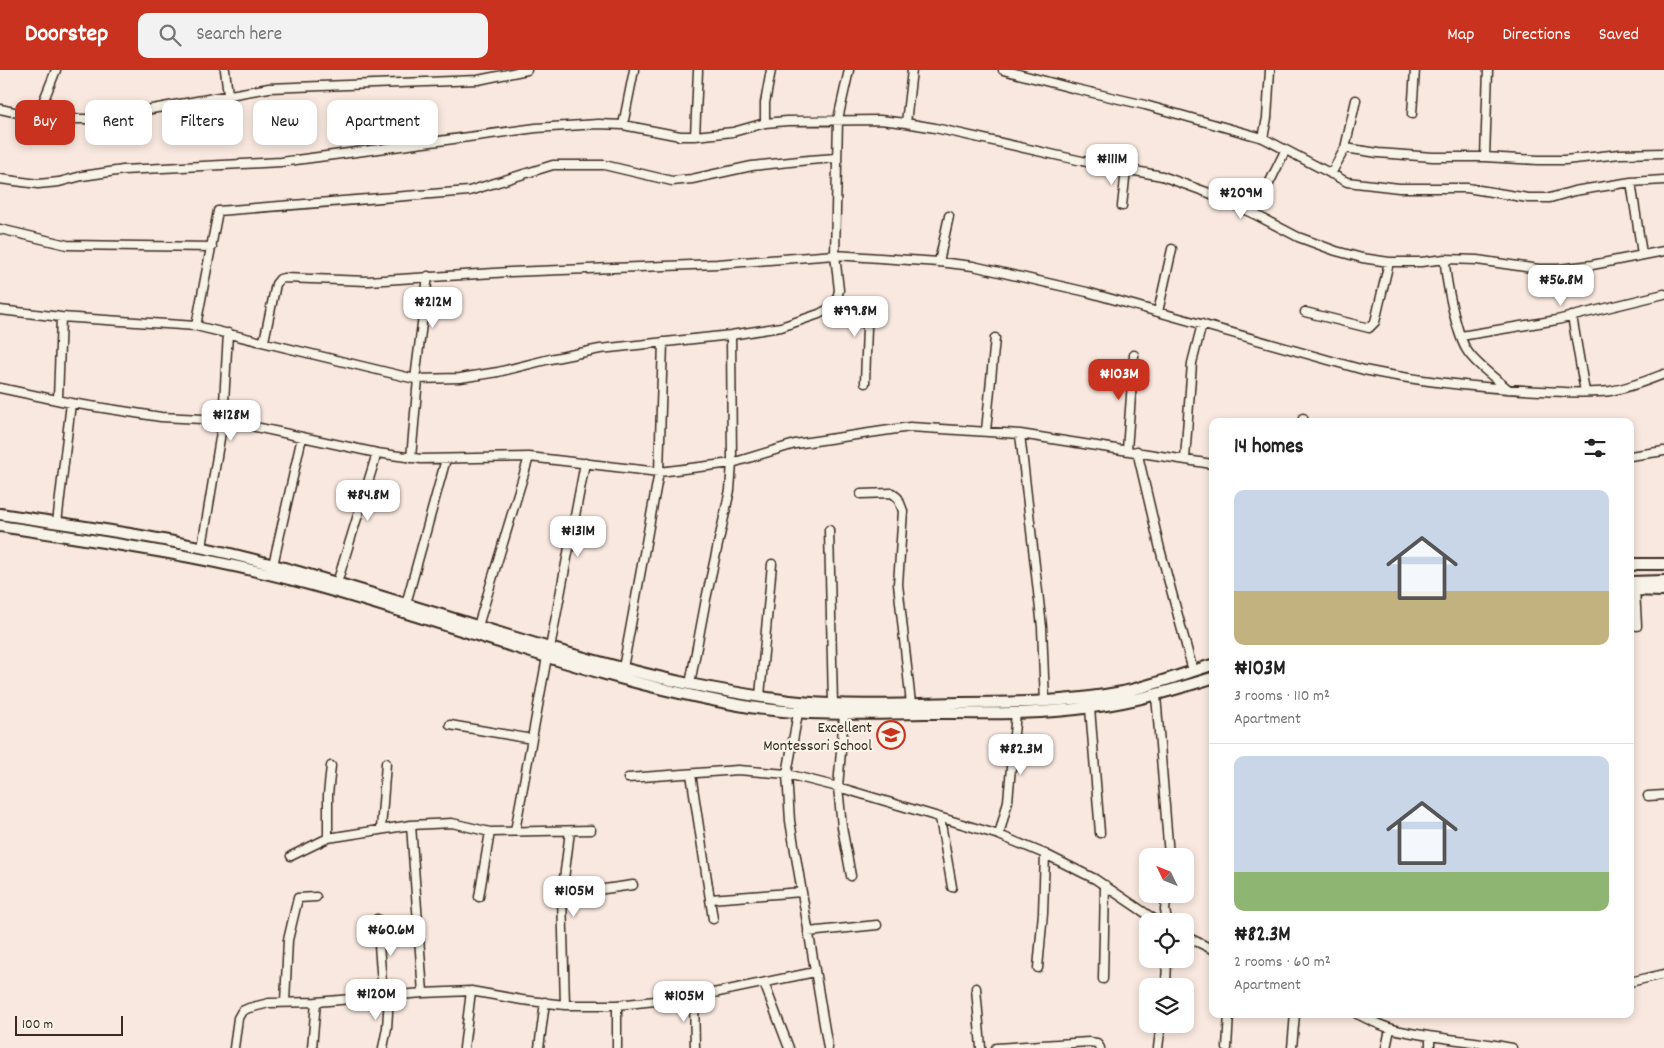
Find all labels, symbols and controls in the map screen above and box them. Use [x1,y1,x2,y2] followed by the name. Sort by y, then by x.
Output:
[138,13,488,58] search box
[25,18,108,52] text: Doorstep
[156,21,184,49] icon: search
[196,22,282,49] text: Search here
[1447,23,1474,48] text: Map
[1502,23,1571,48] text: Directions
[1599,23,1639,48] text: Saved
[15,100,75,145] chip: Buy
[85,100,152,145] chip: Rent
[162,100,243,145] chip: Filters
[253,100,317,145] chip: New
[327,100,438,145] chip: Apartment
[1077,144,1147,186] pin: ₦111M
[1097,148,1127,171] text: ₦111M
[1206,178,1276,220] pin: ₦209M
[1220,182,1262,205] text: ₦209M
[1520,264,1602,307] pin: ₦56.8M
[1539,269,1583,292] text: ₦56.8M
[398,286,468,329] pin: ₦212M
[414,291,452,314] text: ₦212M
[814,296,896,338] pin: ₦99.8M
[833,300,877,323] text: ₦99.8M
[1084,358,1154,401] pin: ₦103M
[1099,363,1139,386] text: ₦103M
[196,400,266,442] pin: ₦128M
[213,404,249,427] text: ₦128M
[1234,433,1304,463] text: 14 homes
[1581,434,1609,462] icon: filters
[327,480,409,522] pin: ₦84.8M
[347,484,389,507] text: ₦84.8M
[543,516,613,558] pin: ₦131M
[561,520,595,543] text: ₦131M
[1377,523,1467,613] icon: home
[1234,655,1286,685] text: ₦103M
[1234,685,1330,708] text: 3 rooms · 110 m²
[1234,708,1301,731] text: Apartment
[763,717,872,758] place label: Excellent Montessori School
[876,720,906,750] school or university icon: Excellent Montessori School
[980,734,1062,776] pin: ₦82.3M
[999,738,1043,761] text: ₦82.3M
[1377,788,1467,878] icon: home
[1139,848,1194,902] north arrow
[1139,848,1194,1033] map controls
[539,876,609,918] pin: ₦105M
[554,880,594,903] text: ₦105M
[1139,913,1194,968] button: locate
[350,914,432,957] pin: ₦60.6M
[368,919,414,942] text: ₦60.6M
[1234,921,1291,951] text: ₦82.3M
[1234,951,1331,974] text: 2 rooms · 60 m²
[1234,974,1301,997] text: Apartment
[341,978,411,1021] pin: ₦120M
[1139,978,1194,1033] button: layers
[649,980,719,1023] pin: ₦105M
[356,983,396,1006] text: ₦120M
[664,985,704,1008] text: ₦105M
[15,1013,122,1036] scale bar
[22,1015,53,1035] text: 100 m

